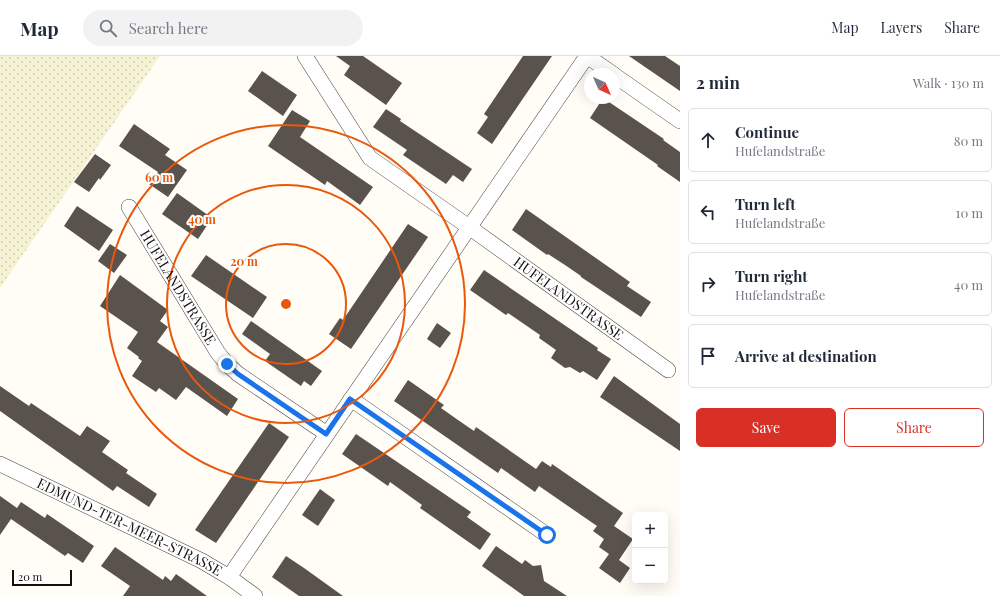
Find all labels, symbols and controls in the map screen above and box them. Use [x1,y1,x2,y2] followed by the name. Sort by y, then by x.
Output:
[83,10,363,46] search box
[20,15,59,41] text: Map
[97,17,119,39] icon: search
[129,18,208,38] text: Search here
[831,18,859,37] text: Map
[881,18,922,37] text: Layers
[944,18,980,37] text: Share
[584,68,620,104] north arrow
[696,71,740,93] text: 2 min
[913,74,984,91] text: Walk · 130 m
[735,122,799,142] text: Continue
[697,129,719,151] icon: ahead
[954,132,983,149] text: 80 m
[735,142,825,159] text: Hufelandstraße
[145,169,173,185] text: 60 m
[735,194,796,214] text: Turn left
[697,201,719,223] icon: left
[956,204,983,221] text: 10 m
[188,211,216,227] text: 40 m
[735,214,825,231] text: Hufelandstraße
[136,226,221,348] street label: HUFELANDSTRASSE
[510,252,628,344] street label: HUFELANDSTRASSE
[230,253,258,269] text: 20 m
[735,266,808,286] text: Turn right
[697,273,719,295] icon: right
[954,276,983,293] text: 40 m
[735,286,825,303] text: Hufelandstraße
[279,297,293,311] centre of rings
[697,345,719,367] icon: arrive
[735,346,877,366] text: Arrive at destination
[218,355,236,373] route end
[696,408,836,447] button: Save
[844,408,984,447] button: Share
[34,473,226,580] street label: EDMUND-TER-MEER-STRASSE
[632,512,668,584] map controls
[632,512,668,548] button: +
[538,526,556,544] route start
[632,548,668,584] button: −
[12,568,72,587] scale bar
[18,569,42,584] text: 20 m

